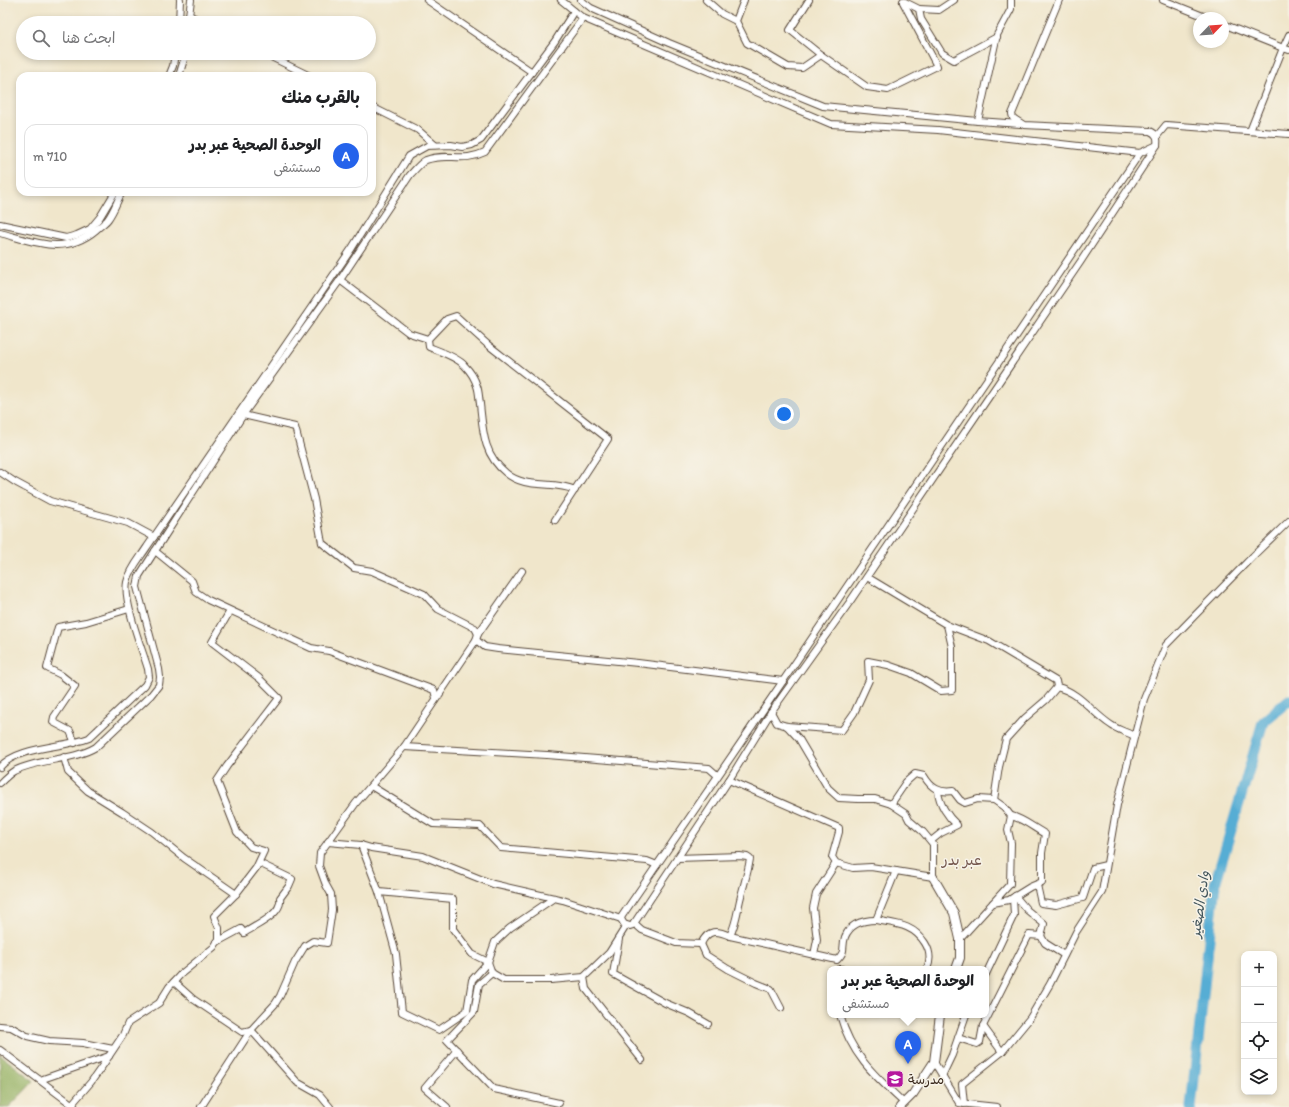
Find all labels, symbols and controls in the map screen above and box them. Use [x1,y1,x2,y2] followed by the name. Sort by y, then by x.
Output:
[1193,12,1229,48] north arrow
[16,16,376,60] search box
[30,27,52,49] icon: search
[62,29,116,47] text: ابحث هنا
[282,87,360,107] text: بالقرب منك
[189,136,321,154] text: الوحدة الصحية عبر بدر
[33,149,67,164] text: 710 m
[342,149,350,164] text: A
[273,160,321,175] text: مستشفى
[774,404,794,424] your location
[941,851,982,869] district label: عبر بدر
[1187,869,1215,941] water label: وادي الصغير
[1241,951,1277,1095] map controls
[1241,951,1277,987] button: +
[827,966,989,1018] popup
[842,972,974,990] text: الوحدة الصحية عبر بدر
[1241,987,1277,1023] button: −
[842,996,890,1011] text: مستشفى
[1241,1023,1277,1059] button: locate
[895,1031,921,1064] pin: A
[1241,1059,1277,1095] button: layers
[885,1069,905,1089] school or university icon: مدرسة
[908,1072,944,1088] place label: مدرسة

